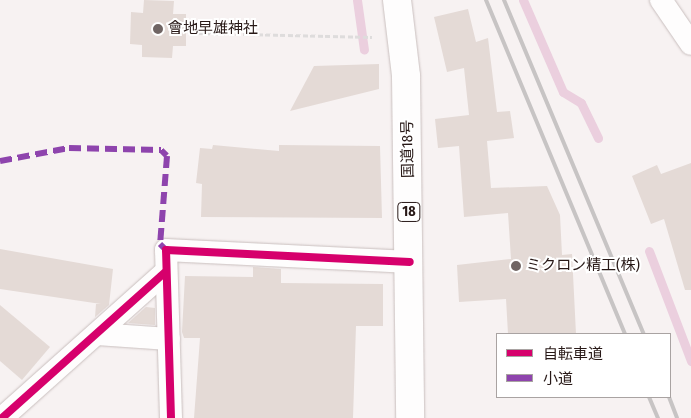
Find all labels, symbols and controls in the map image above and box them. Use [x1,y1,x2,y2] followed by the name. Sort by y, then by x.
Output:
[168,20,258,38] place label: 會地早雄神社
[152,23,164,35] marker: 會地早雄神社
[398,120,418,178] street label: 国道18号
[396,200,422,223] road number: 18
[526,257,640,275] place label: ミクロン精工(株)
[510,260,522,272] marker: ミクロン精工(株)
[496,333,671,398] legend
[543,345,603,363] text: 自転車道
[543,370,573,388] text: 小道

